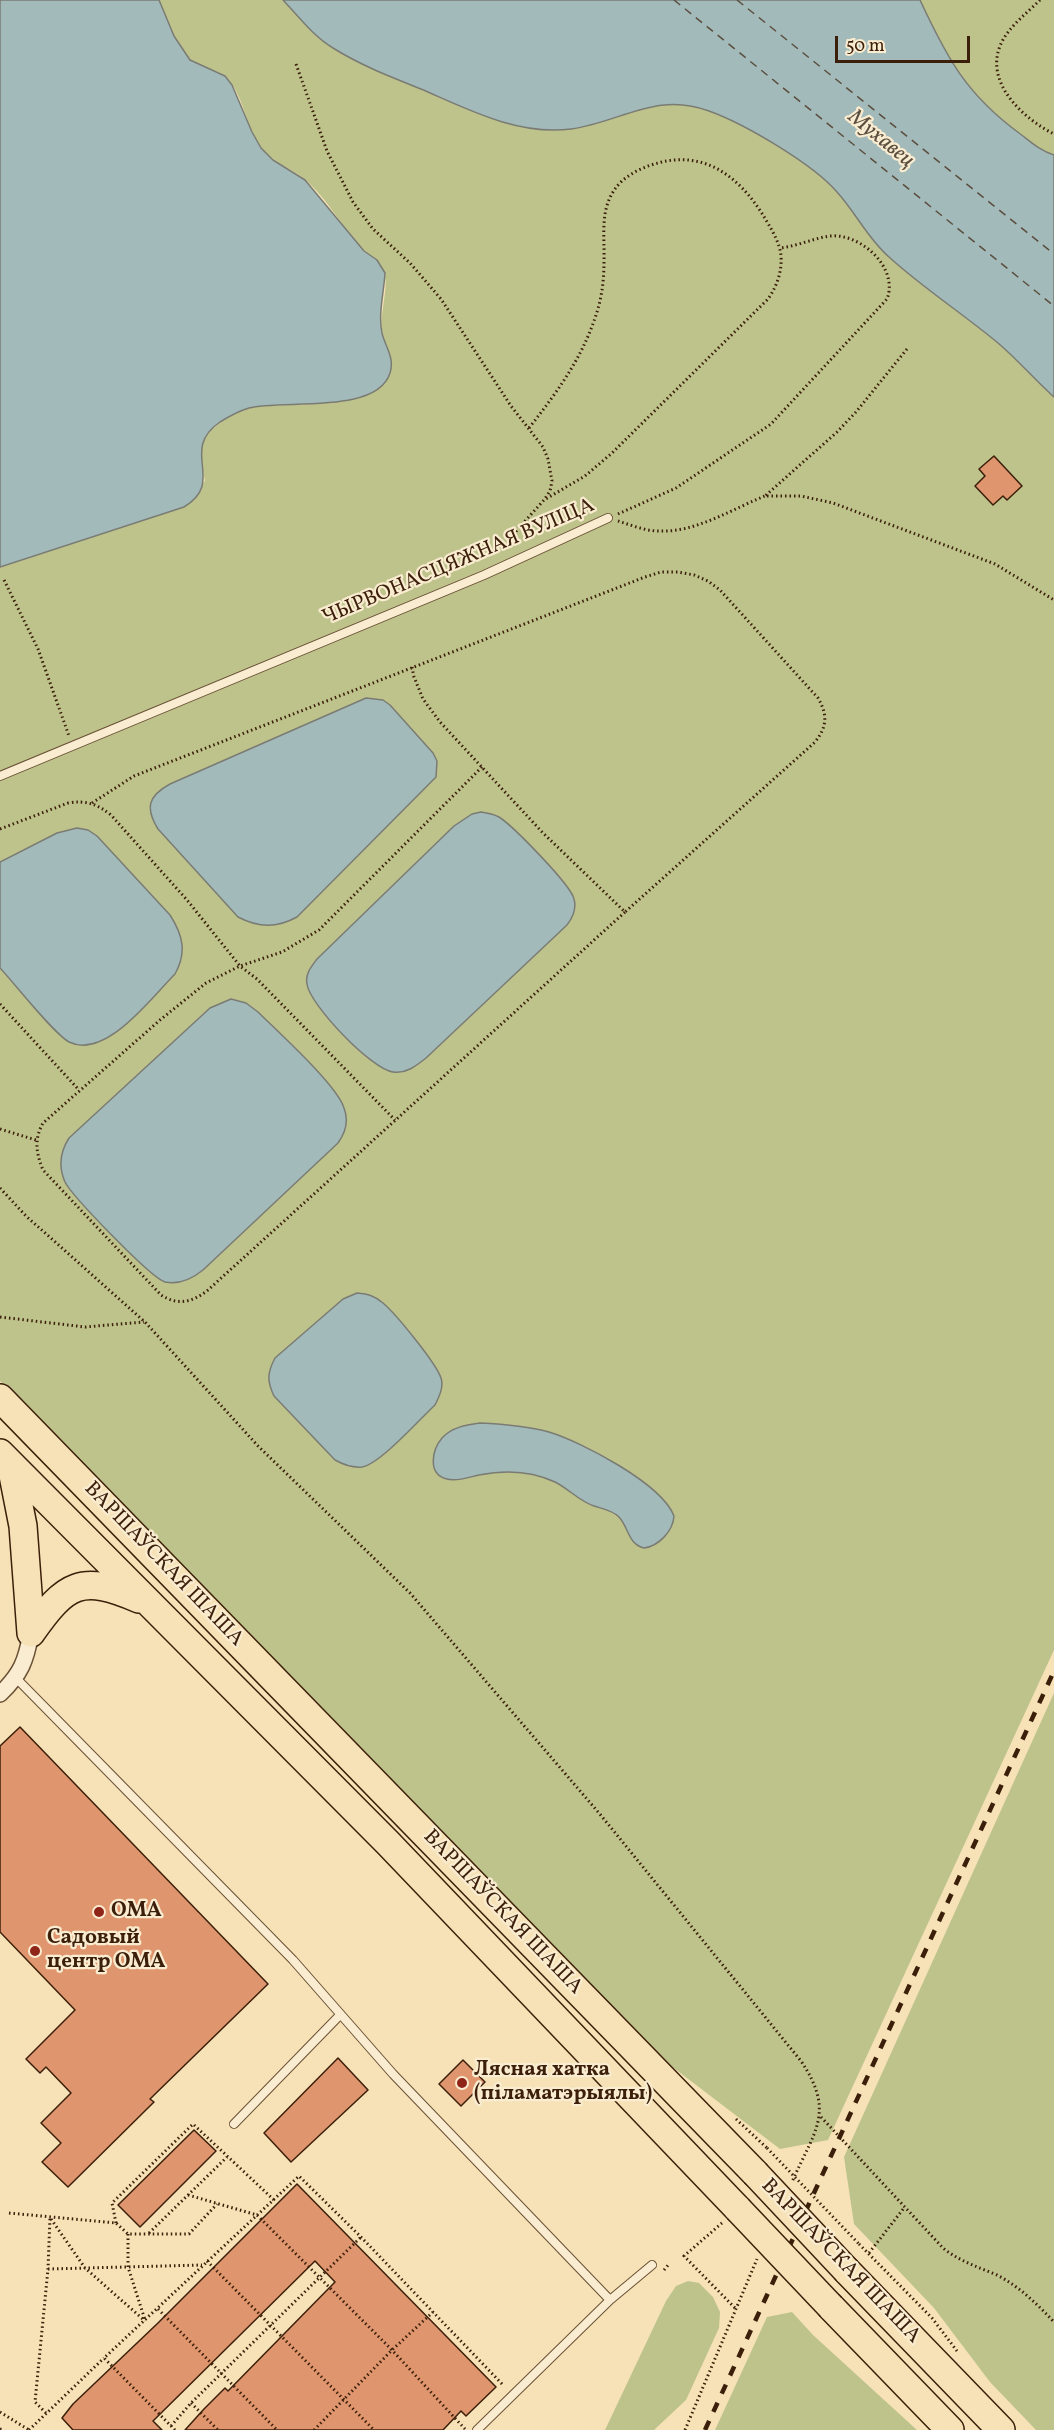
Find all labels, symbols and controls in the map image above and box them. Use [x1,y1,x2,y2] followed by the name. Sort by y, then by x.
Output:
[838,24,973,62] scale bar
[846,34,885,59] text: 50 m
[841,105,919,175] water label: Мухавец
[319,494,599,632] street label: ЧЫРВОНАСЦЯЖНАЯ ВУЛІЦА
[78,1477,248,1653] street label: ВАРШАЎСКАЯ ШАША
[417,1825,587,2001] street label: ВАРШАЎСКАЯ ШАША
[111,1899,162,1925] place label: ОМА
[92,1905,106,1919] marker: ОМА
[47,1926,165,1976] place label: Садовый центр ОМА
[28,1944,42,1958] marker: Садовый центр ОМА
[474,2058,652,2108] place label: Лясная хатка (піламатэрыялы)
[455,2076,469,2090] marker: Лясная хатка (піламатэрыялы)
[755,2174,925,2350] street label: ВАРШАЎСКАЯ ШАША

